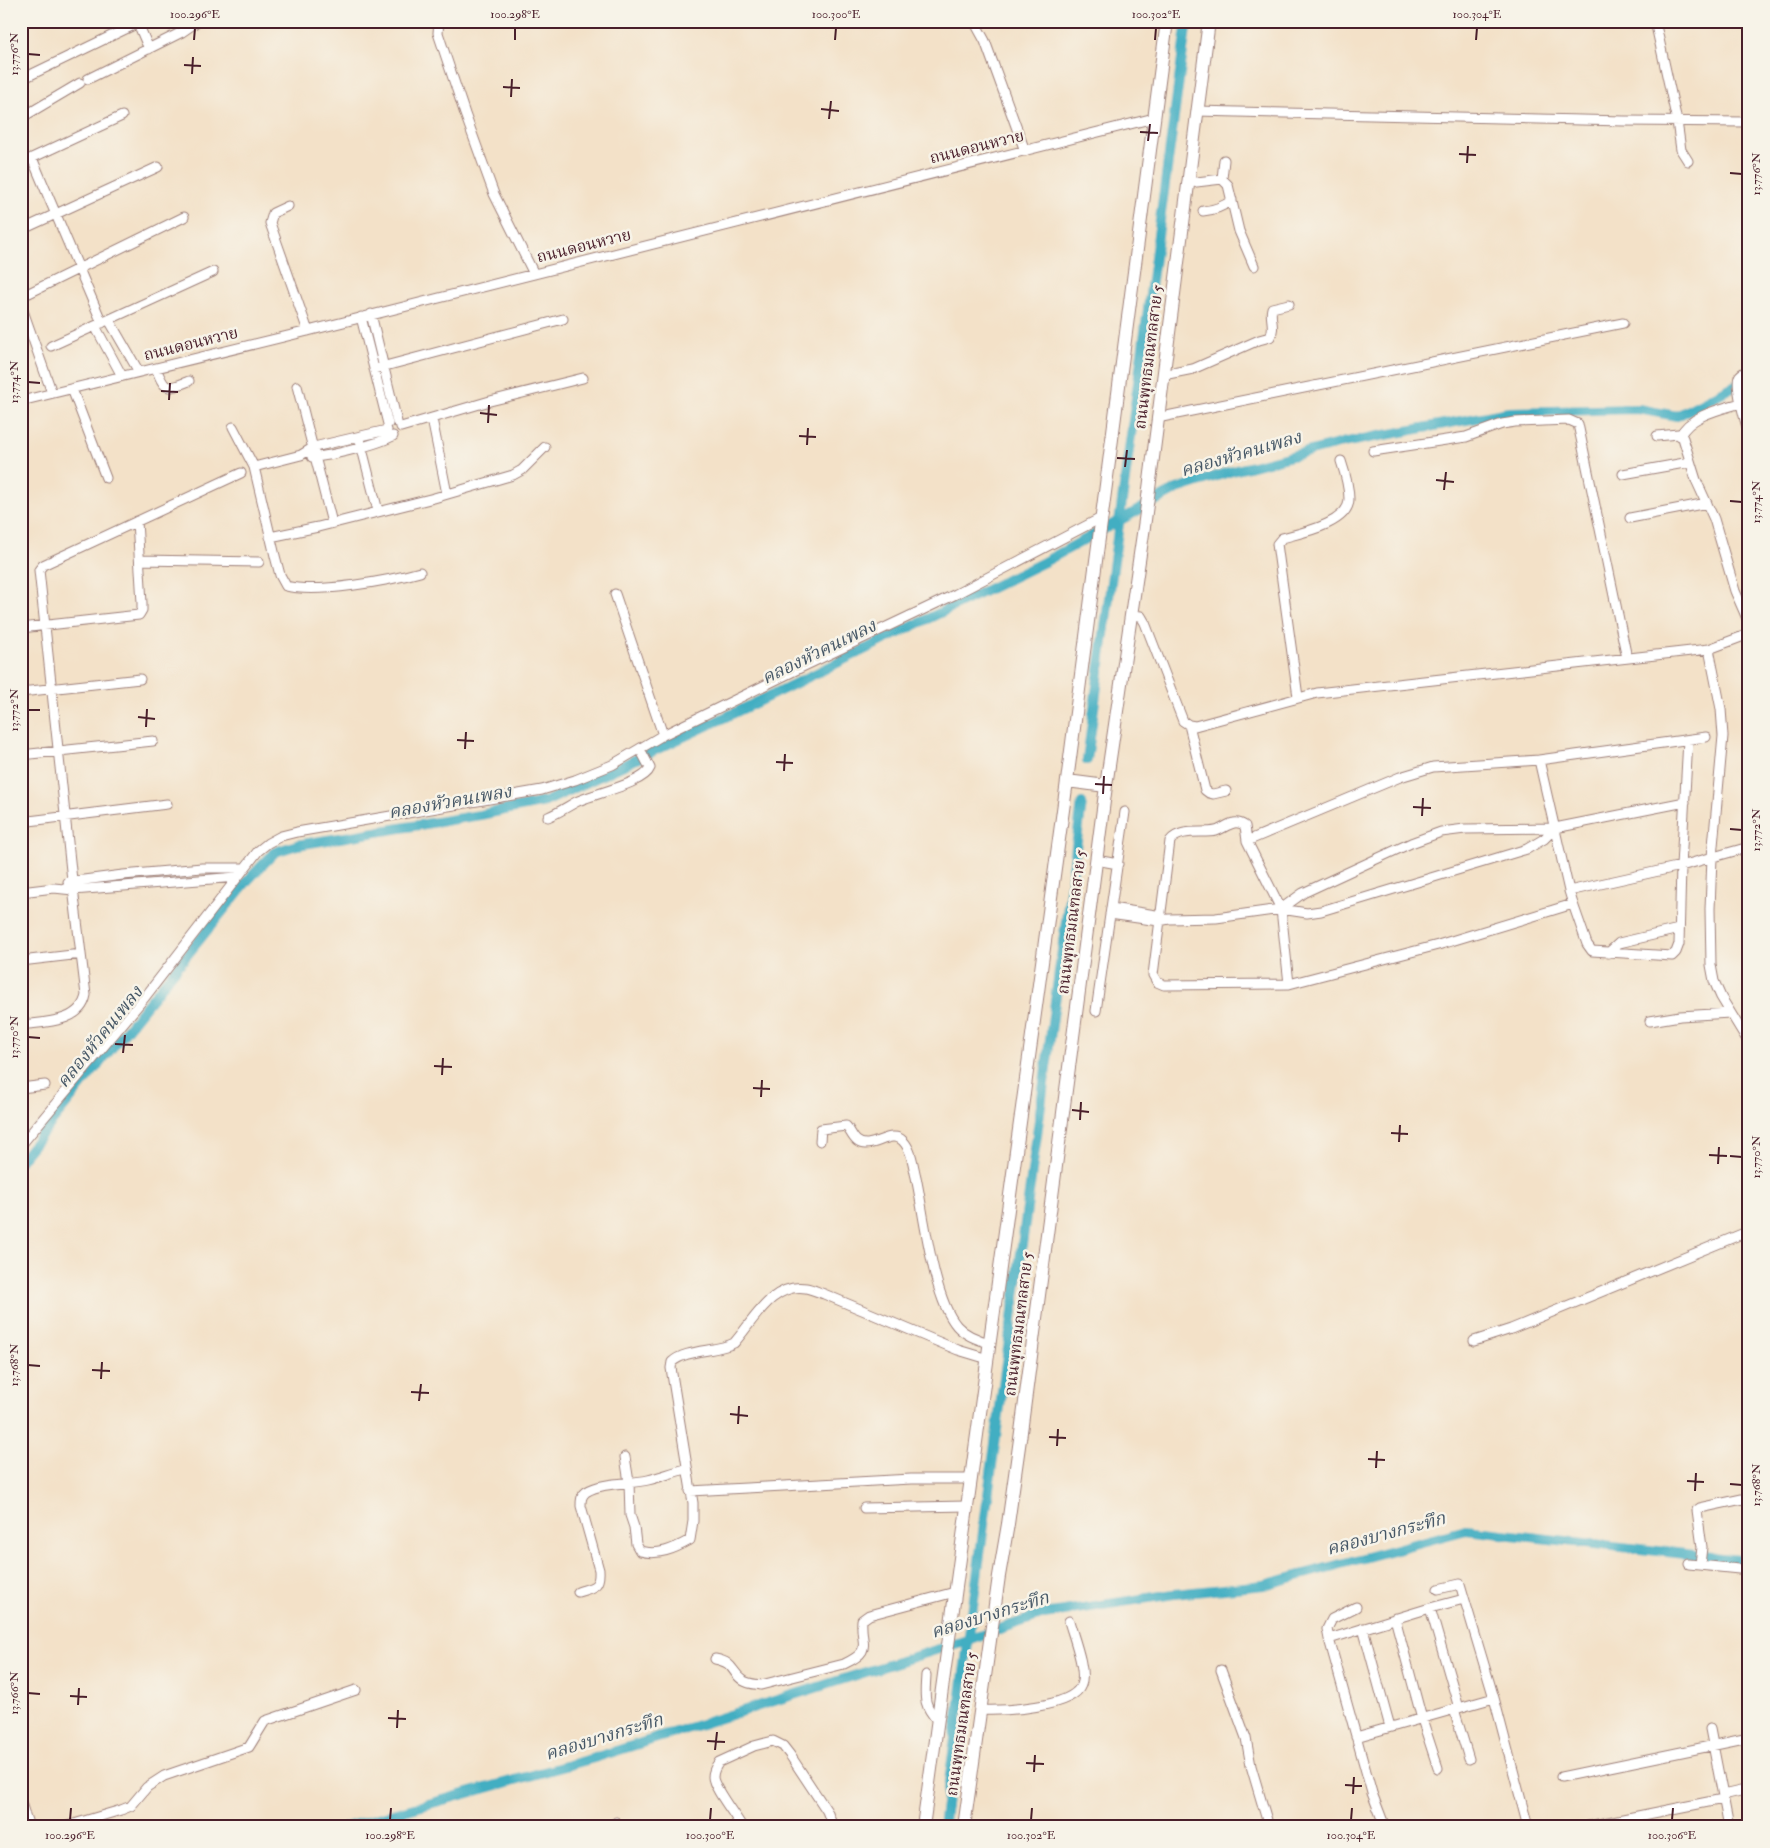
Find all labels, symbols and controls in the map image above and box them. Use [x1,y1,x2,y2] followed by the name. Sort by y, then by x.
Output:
[170,7,220,22] text: 100.296°E
[490,7,540,22] text: 100.298°E
[812,7,861,22] text: 100.300°E
[1132,7,1181,22] text: 100.302°E
[1453,7,1502,22] text: 100.304°E
[7,32,22,75] text: 13.776°N
[928,126,1026,168] street label: ถนนดอนหวาย
[1749,152,1764,195] text: 13.776°N
[535,225,633,267] street label: ถนนดอนหวาย
[1130,284,1169,430] street label: ถนนพุทธมณฑลสาย 5
[142,323,240,365] street label: ถนนดอนหวาย
[7,360,22,403] text: 13.774°N
[1178,426,1305,482] water label: คลองหัวคนเพลง
[1749,480,1764,523] text: 13.774°N
[758,614,881,690] water label: คลองหัวคนเพลง
[7,688,22,731] text: 13.772°N
[387,780,514,824] water label: คลองหัวคนเพลง
[1749,808,1764,851] text: 13.772°N
[1053,849,1092,995] street label: ถนนพุทธมณฑลสาย 5
[52,981,149,1093] water label: คลองหัวคนเพลง
[7,1015,22,1058] text: 13.770°N
[1749,1135,1764,1178] text: 13.770°N
[1000,1251,1039,1397] street label: ถนนพุทธมณฑลสาย 5
[7,1343,22,1386] text: 13.768°N
[1749,1463,1764,1506] text: 13.768°N
[1324,1507,1449,1561] water label: คลองบางกระทึก
[928,1586,1053,1644] water label: คลองบางกระทึก
[942,1651,983,1797] street label: ถนนพุทธมณฑลสาย 5
[7,1671,22,1715] text: 13.766°N
[542,1708,667,1766] water label: คลองบางกระทึก
[45,1828,95,1843] text: 100.296°E
[365,1828,415,1843] text: 100.298°E
[686,1828,735,1843] text: 100.300°E
[1007,1828,1056,1843] text: 100.302°E
[1327,1828,1376,1843] text: 100.304°E
[1648,1828,1697,1843] text: 100.306°E

